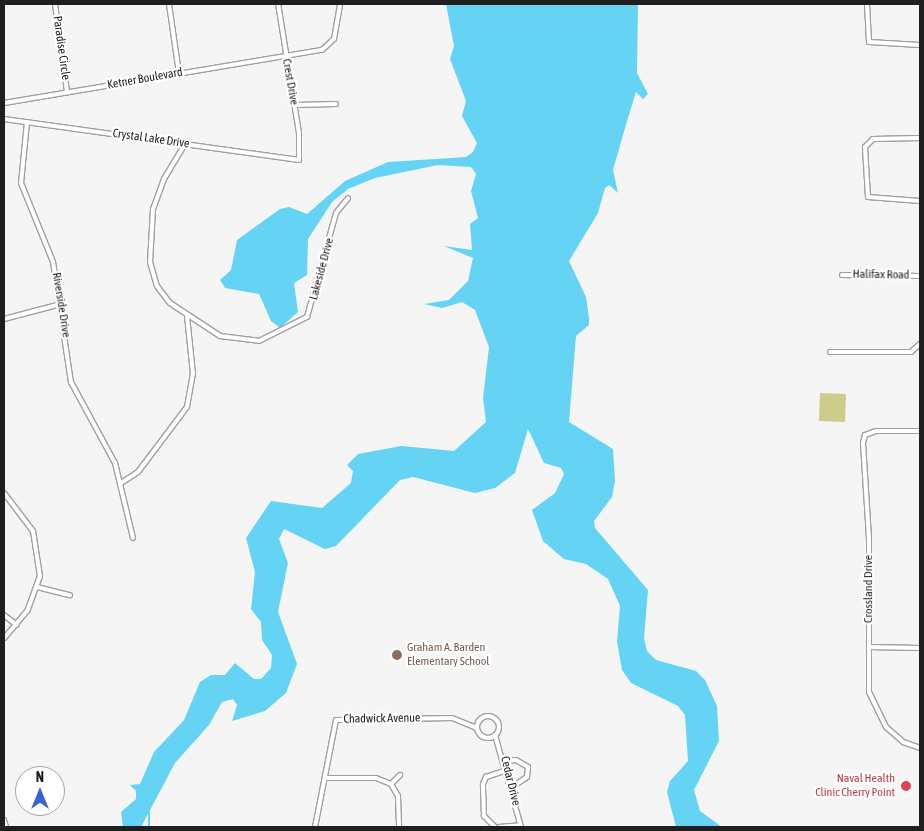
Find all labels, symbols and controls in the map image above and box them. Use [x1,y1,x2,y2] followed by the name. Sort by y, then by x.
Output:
[49,15,73,81] street label: Paradise Circle
[279,58,301,106] street label: Crest Drive
[106,65,184,93] street label: Ketner Boulevard
[112,126,190,152] street label: Crystal Lake Drive
[307,236,337,302] street label: Lakeside Drive
[852,267,910,283] street label: Halifax Road
[49,271,73,339] street label: Riverside Drive
[862,555,876,623] street label: Crossland Drive
[407,641,489,669] place label: Graham A. Barden Elementary School
[391,649,403,661] marker: Graham A. Barden Elementary School
[343,711,421,727] street label: Chadwick Avenue
[497,755,523,807] street label: Cedar Drive
[15,766,65,816] north arrow
[36,769,44,785] text: N
[815,772,895,800] place label: Naval Health Clinic Cherry Point
[899,779,913,793] marker: Naval Health Clinic Cherry Point

